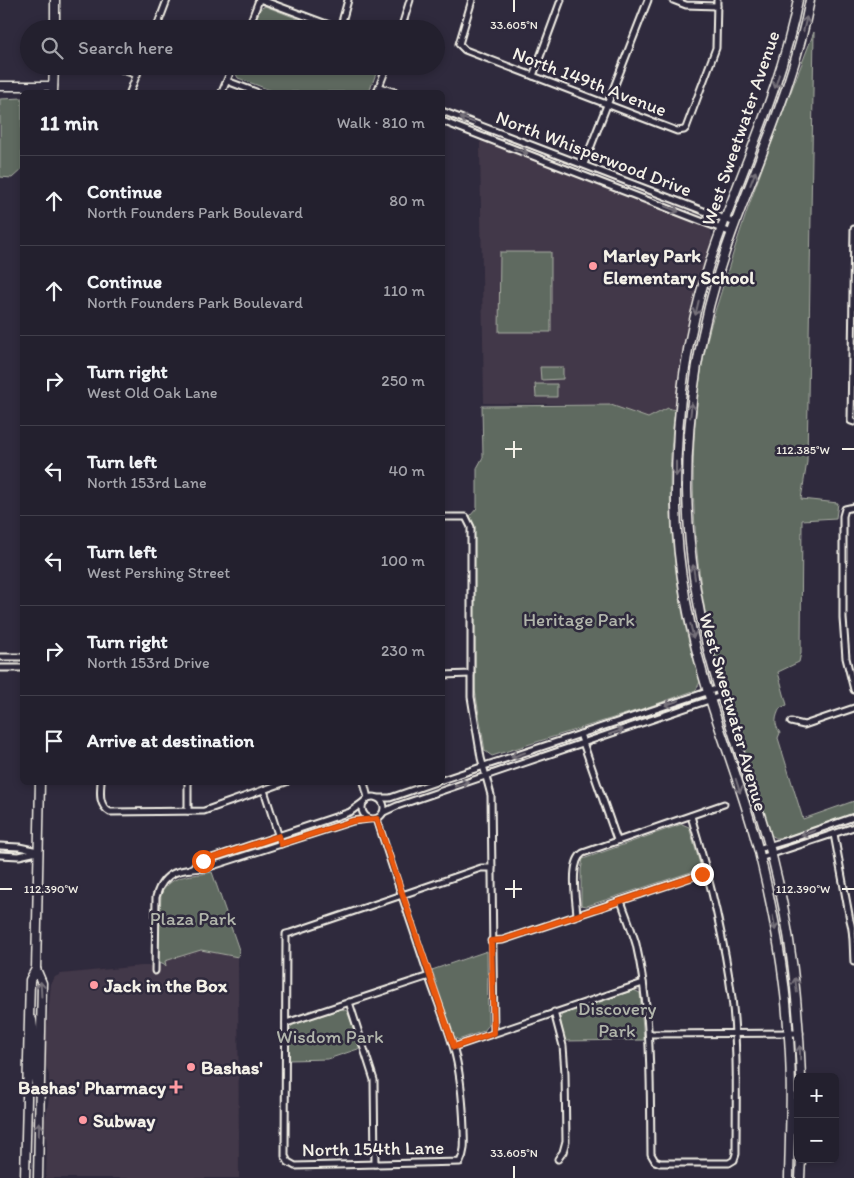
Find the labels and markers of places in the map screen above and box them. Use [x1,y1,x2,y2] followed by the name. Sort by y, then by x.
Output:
[603,244,755,289] place label: Marley Park Elementary School
[587,260,599,272] marker: Marley Park Elementary School
[103,974,228,997] place label: Jack in the Box
[88,979,100,991] marker: Jack in the Box
[201,1056,263,1079] place label: Bashas'
[185,1061,197,1073] marker: Bashas'
[18,1076,166,1099] place label: Bashas' Pharmacy
[170,1081,182,1093] marker: Bashas' Pharmacy
[93,1109,156,1132] place label: Subway
[77,1114,89,1126] marker: Subway

